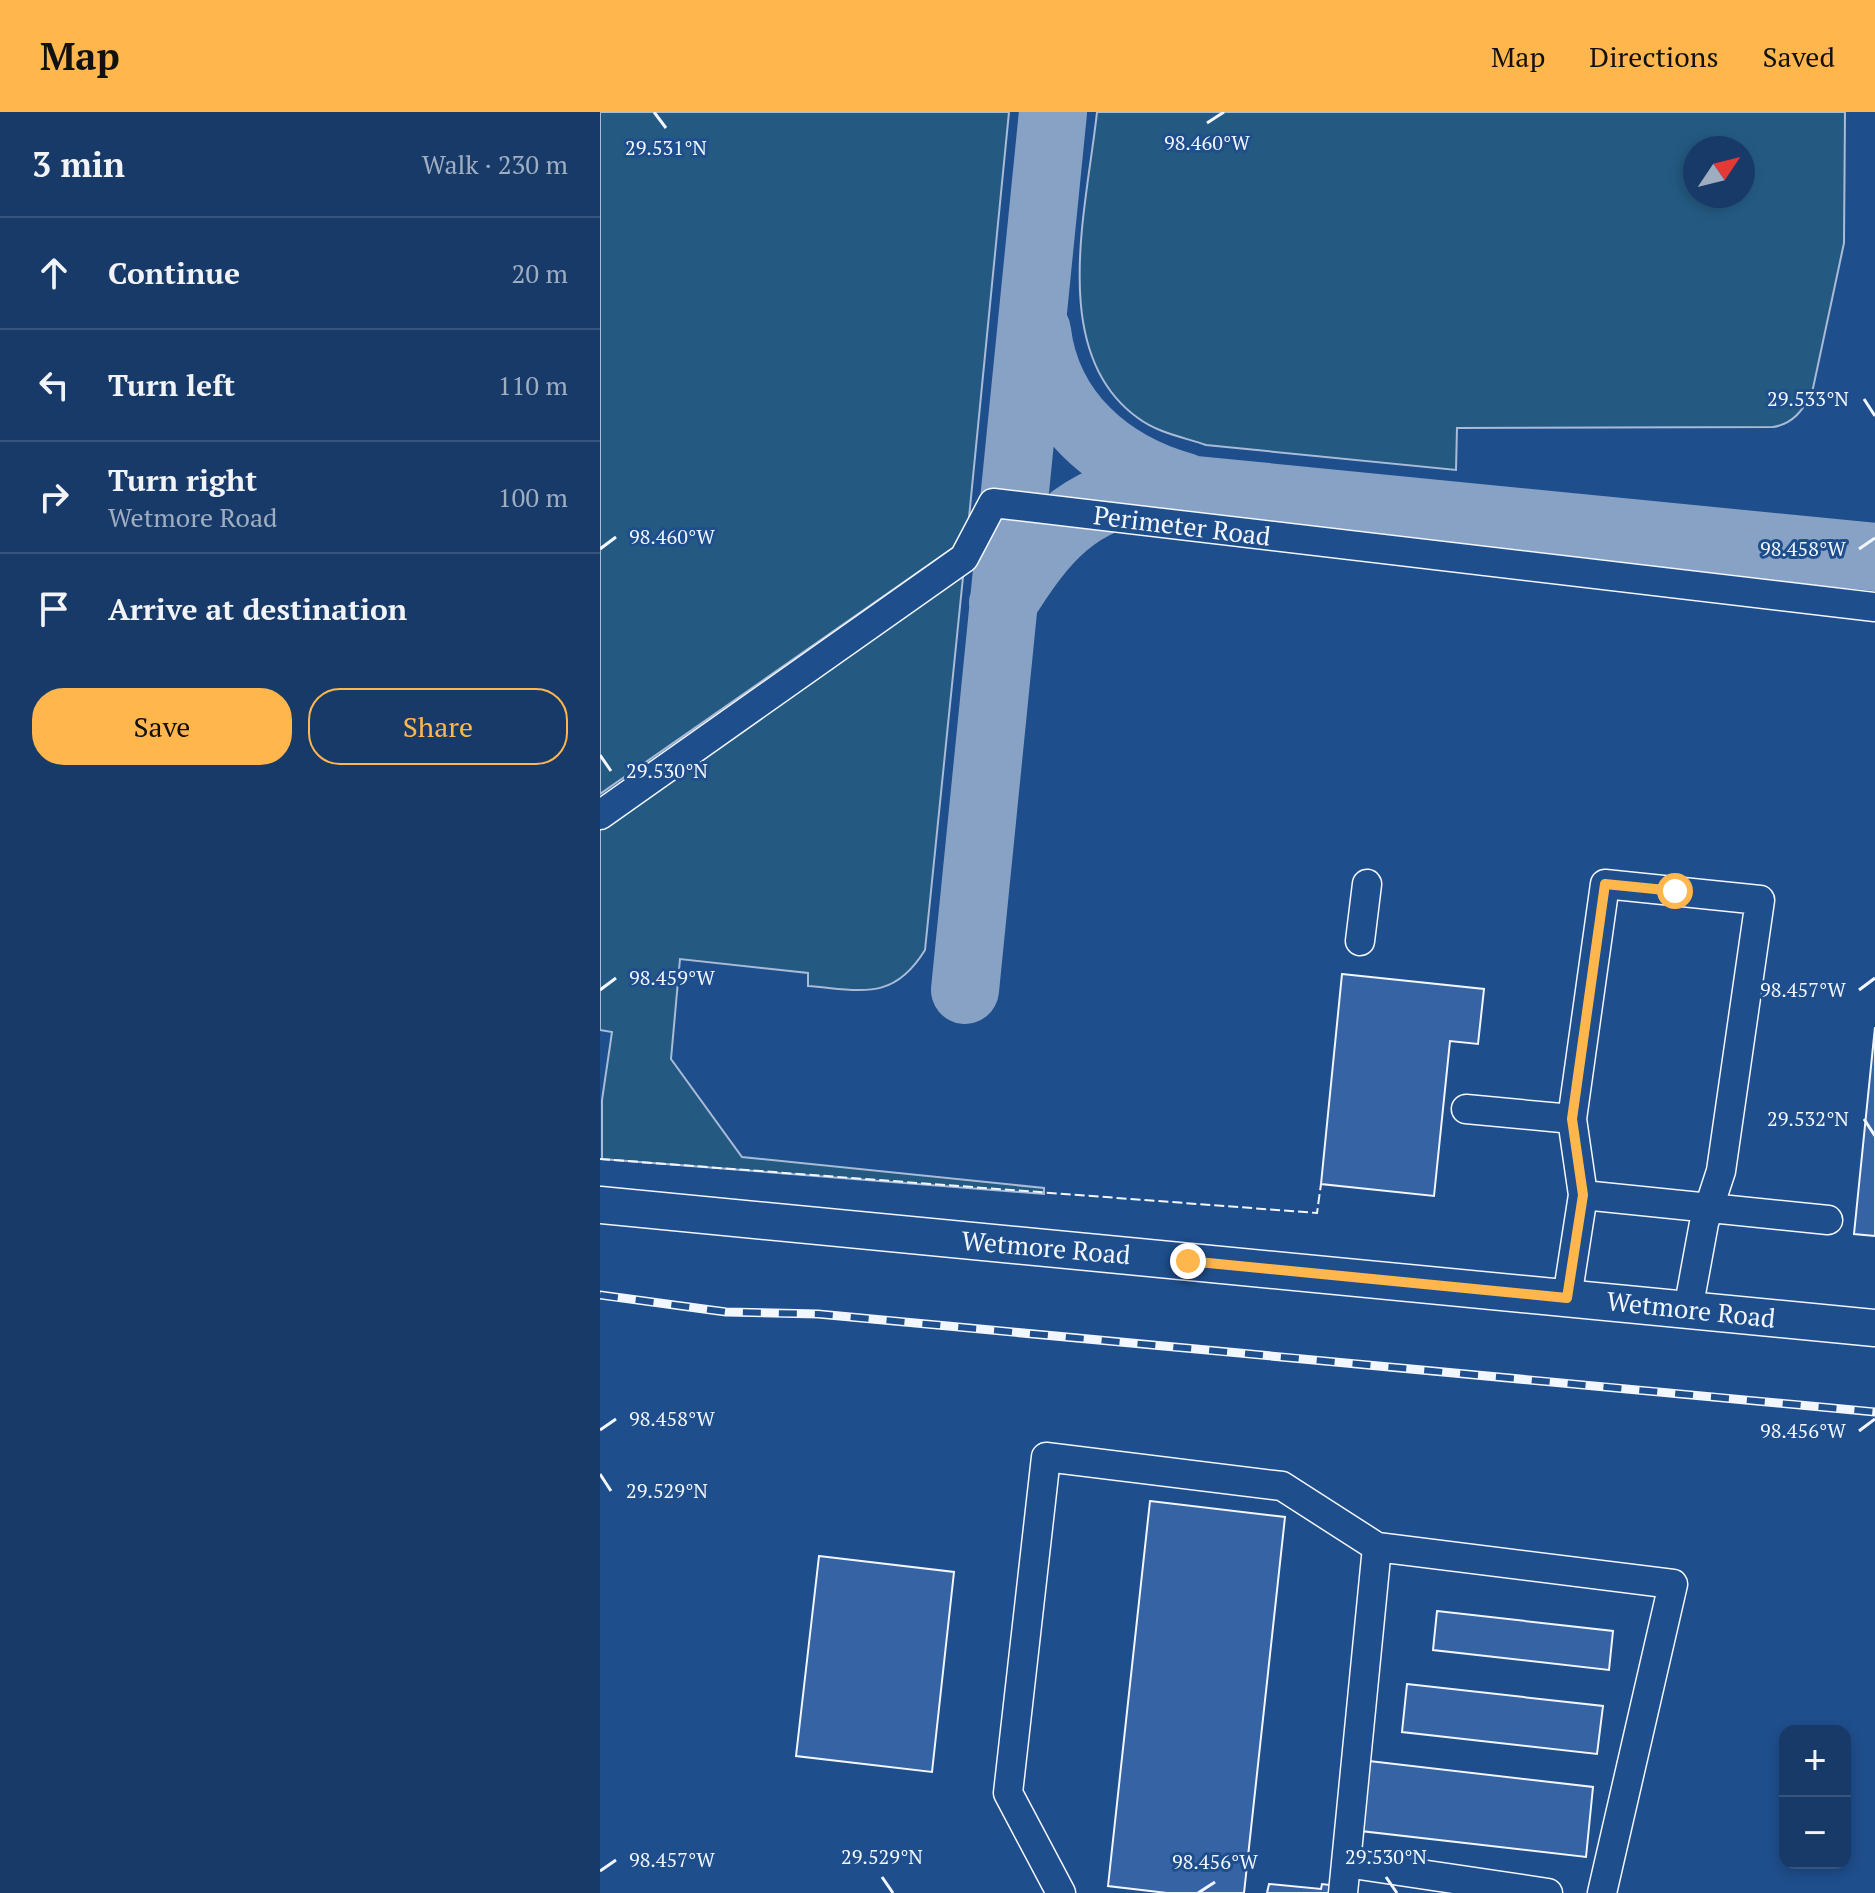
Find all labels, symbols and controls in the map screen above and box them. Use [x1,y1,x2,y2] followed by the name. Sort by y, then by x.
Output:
[40,31,120,81] text: Map
[1491,38,1545,75] text: Map
[1589,38,1719,75] text: Directions
[1763,38,1835,75] text: Saved
[1164,129,1250,156] text: 98.460°W
[625,134,707,161] text: 29.531°N
[1683,136,1755,208] north arrow
[32,142,125,187] text: 3 min
[422,147,568,181] text: Walk · 230 m
[32,251,76,295] icon: ahead
[108,253,240,293] text: Continue
[512,256,568,290] text: 20 m
[32,363,76,407] icon: left
[108,365,235,405] text: Turn left
[498,368,568,402] text: 110 m
[1767,385,1849,412] text: 29.533°N
[108,460,257,500] text: Turn right
[32,475,76,519] icon: right
[498,480,568,514] text: 100 m
[1092,497,1273,553] street label: Perimeter Road
[108,500,278,534] text: Wetmore Road
[629,523,715,550] text: 98.460°W
[1760,535,1846,562] text: 98.458°W
[32,587,76,631] icon: arrive
[108,589,407,629] text: Arrive at destination
[32,688,292,765] button: Save
[308,688,568,765] button: Share
[626,757,708,784] text: 29.530°N
[1657,873,1693,909] route start
[629,964,715,991] text: 98.459°W
[1760,976,1846,1003] text: 98.457°W
[1767,1105,1849,1132] text: 29.532°N
[960,1223,1132,1271] street label: Wetmore Road
[1170,1243,1206,1279] route end
[1605,1283,1777,1335] street label: Wetmore Road
[629,1405,715,1432] text: 98.458°W
[1760,1417,1846,1444] text: 98.456°W
[626,1477,708,1504] text: 29.529°N
[1779,1725,1851,1869] map controls
[1779,1725,1851,1797] button: +
[1779,1797,1851,1869] button: −
[841,1843,923,1870] text: 29.529°N
[1345,1843,1427,1870] text: 29.530°N
[629,1846,715,1873] text: 98.457°W
[1172,1848,1258,1875] text: 98.456°W

